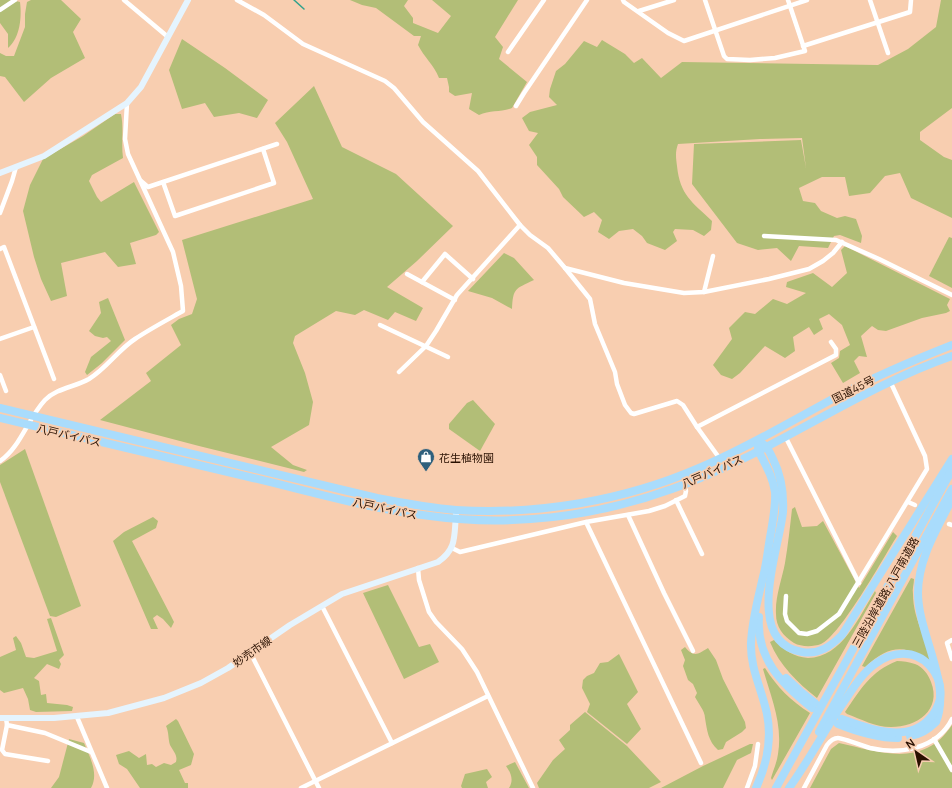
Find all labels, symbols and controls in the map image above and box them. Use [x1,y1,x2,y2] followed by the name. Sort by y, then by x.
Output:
[829,372,877,406] street label: 国道45号
[35,420,103,450] street label: 八戸バイパス
[416,447,436,472] shop icon: 花生植物園
[439,450,494,465] place label: 花生植物園
[679,451,745,491] street label: 八戸バイパス
[351,494,419,522] street label: 八戸バイパス
[848,534,922,650] street label: 三陸沿岸道路;八戸南道路
[230,632,274,670] street label: 妙売市線
[896,732,936,772] north arrow
[903,735,918,752] text: N

